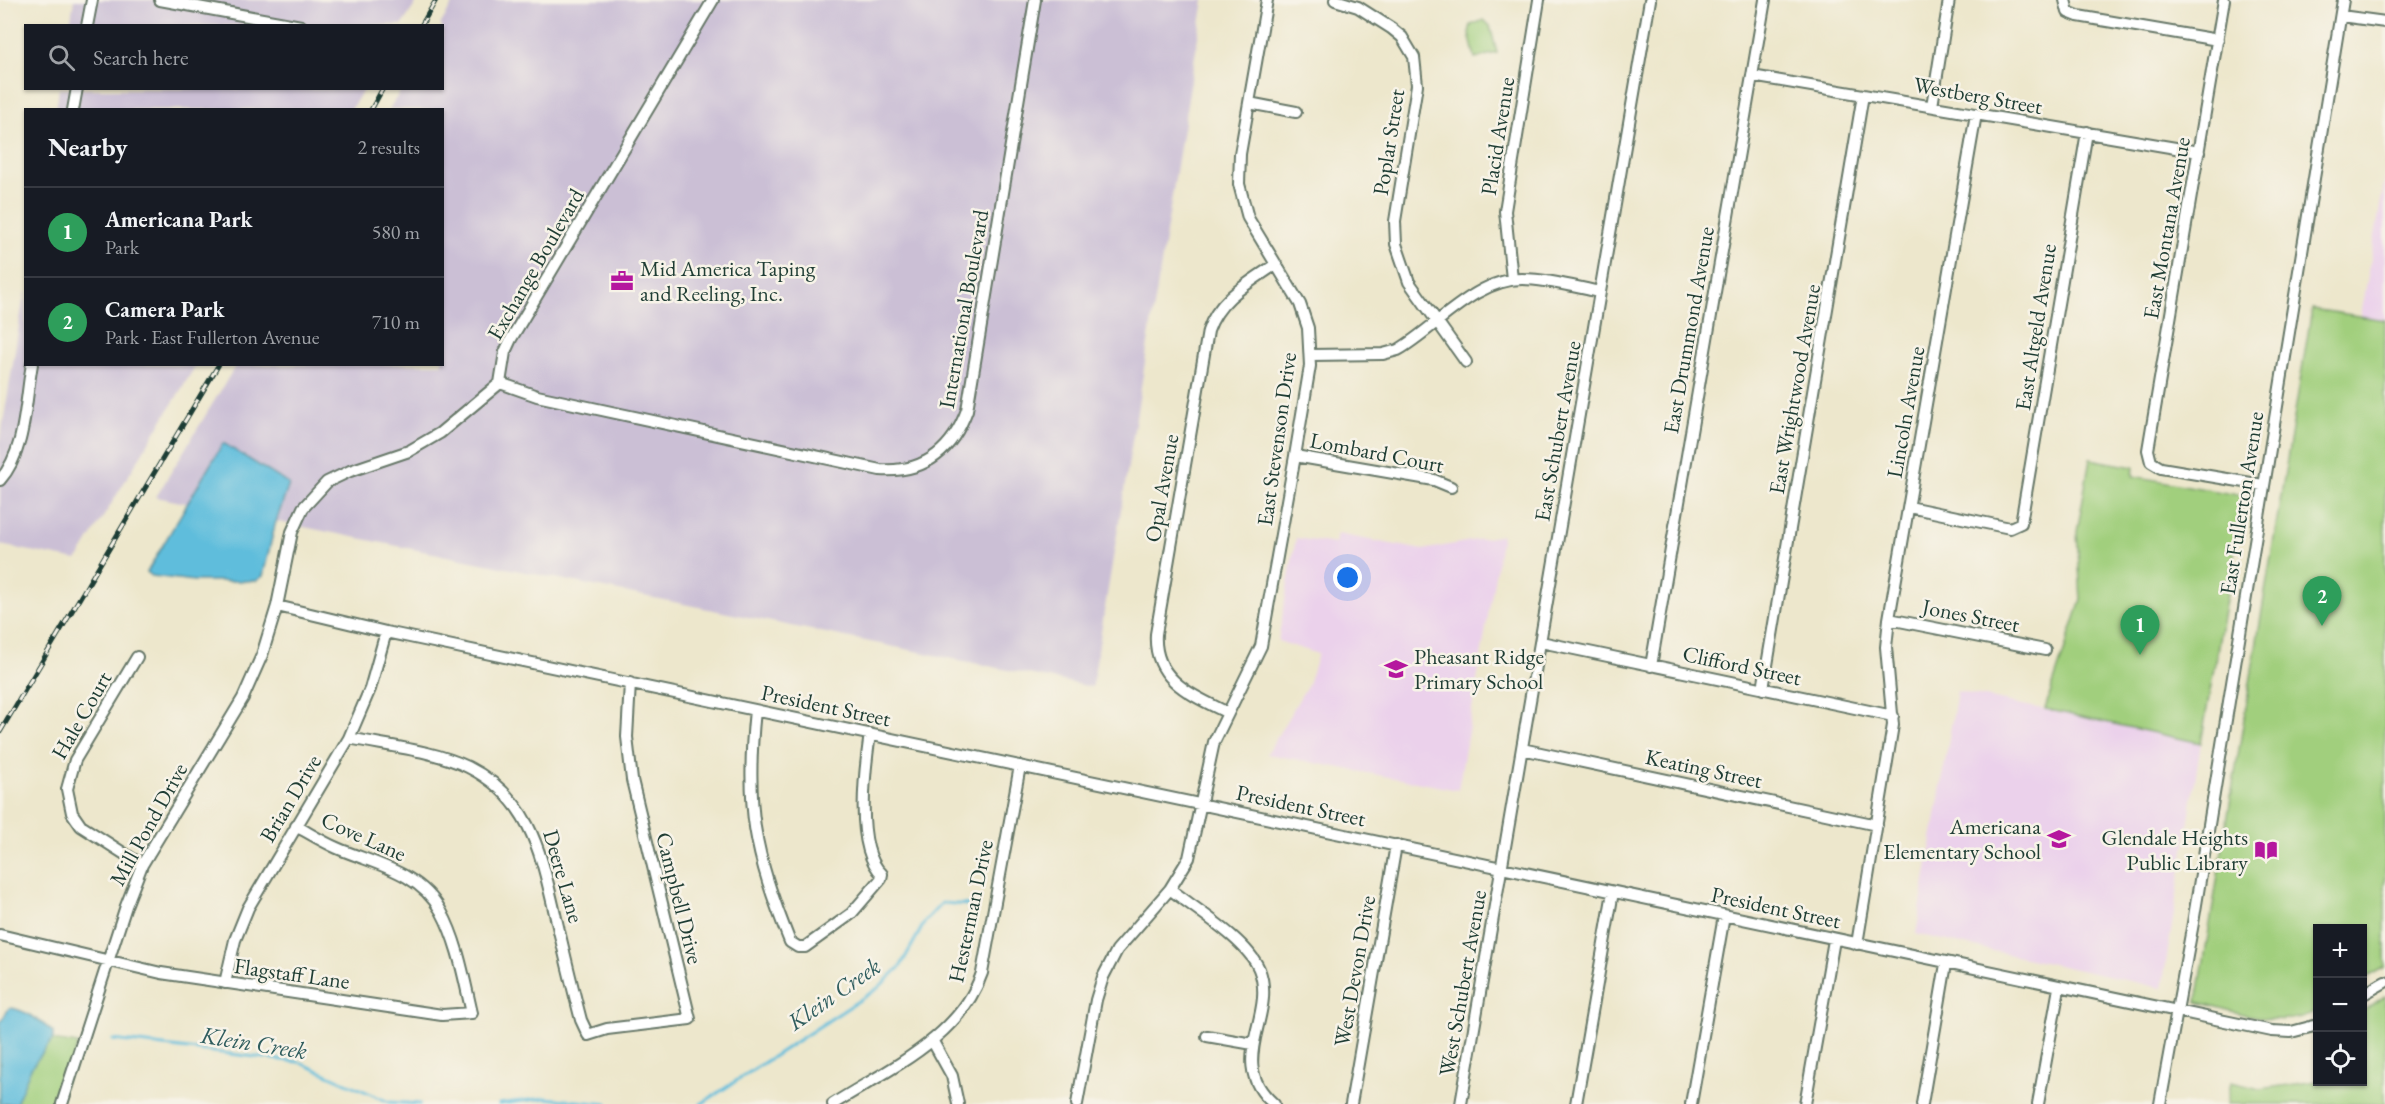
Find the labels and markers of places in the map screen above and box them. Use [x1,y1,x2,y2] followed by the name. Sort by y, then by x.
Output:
[640,254,816,308] place label: Mid America Taping and Reeling, Inc.
[609,268,635,294] office icon: Mid America Taping and Reeling, Inc.
[2302,576,2342,626] pin: 2
[2120,606,2160,655] pin: 1
[1414,642,1544,696] place label: Pheasant Ridge Primary School
[1383,656,1409,682] school or university icon: Pheasant Ridge Primary School
[1883,812,2041,866] place label: Americana Elementary School
[2102,823,2248,877] place label: Glendale Heights Public Library
[2046,826,2072,852] school or university icon: Americana Elementary School
[2253,837,2279,863] library icon: Glendale Heights Public Library

